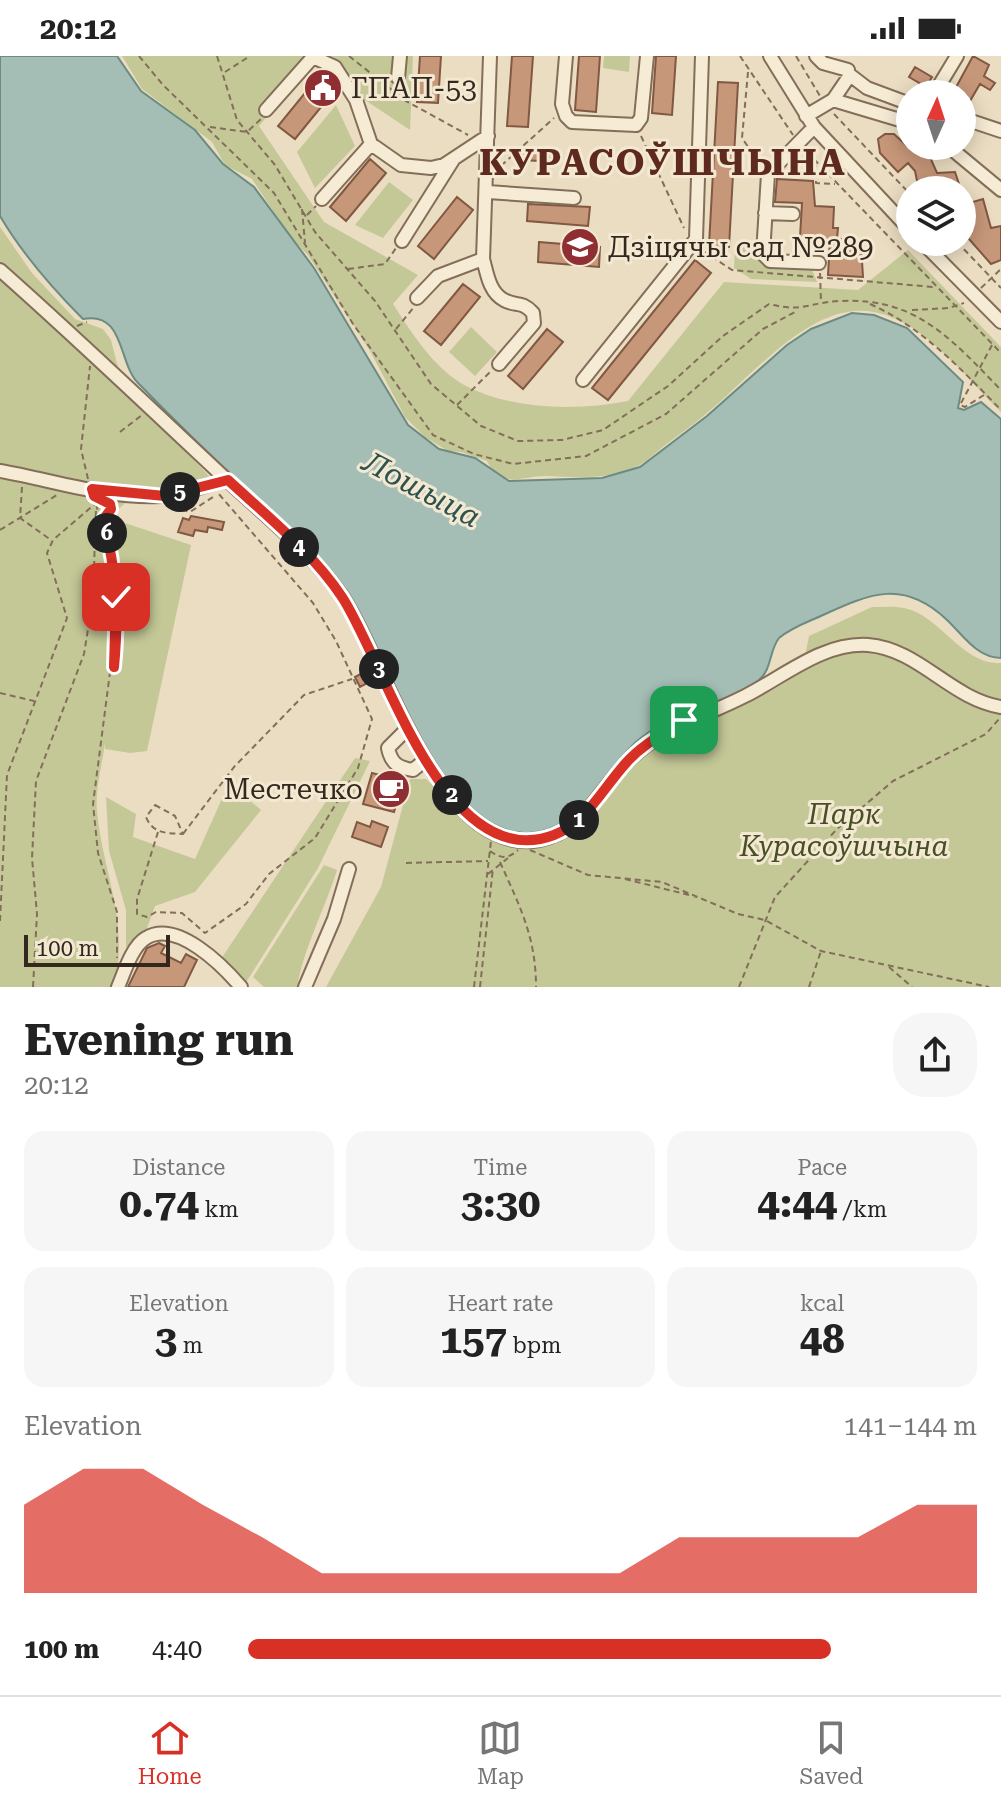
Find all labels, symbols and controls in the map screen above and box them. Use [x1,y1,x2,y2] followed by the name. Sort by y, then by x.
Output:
[40,11,117,46] text: 20:12
[302,67,344,109] public building icon: ГПАП-53
[351,72,477,105] place label: ГПАП-53
[896,80,976,160] north arrow
[896,80,976,256] map controls
[479,141,847,184] district label: КУРАСОЎШЧЫНА
[896,176,976,256] button: layers
[559,226,601,268] school or university icon: Дзіцячы сад №289
[608,231,874,264] place label: Дзіцячы сад №289
[356,443,486,534] water label: Лошыца
[160,472,200,512] pin: 5
[174,479,186,504] text: 5
[87,513,127,553] pin: 6
[101,520,113,545] text: 6
[279,527,319,567] pin: 4
[293,534,305,559] text: 4
[82,563,150,631] pin
[94,575,138,619] icon: check
[359,649,399,689] pin: 3
[373,656,385,681] text: 3
[650,686,718,754] pin
[662,698,706,742] icon: arrive
[370,768,412,810] cafe icon: Местечко
[224,773,363,806] place label: Местечко
[432,775,472,815] pin: 2
[446,782,458,807] text: 2
[739,798,948,863] park label: Парк Курасоўшчына
[559,800,599,840] pin: 1
[573,807,585,832] text: 1
[24,931,170,967] scale bar
[36,936,99,961] text: 100 m
[893,1013,977,1097] button: share
[24,1014,294,1066] text: Evening run
[24,1070,89,1100] text: 20:12
[132,1155,225,1180] text: Distance
[474,1155,527,1180] text: Time
[797,1155,847,1180] text: Pace
[119,1180,199,1227] text: 0.74
[461,1180,540,1227] text: 3:30
[757,1180,837,1227] text: 4:44
[199,1197,239,1222] text: km
[837,1197,887,1222] text: /km
[129,1291,229,1316] text: Elevation
[448,1291,553,1316] text: Heart rate
[800,1291,844,1316] text: kcal
[155,1316,177,1363] text: 3
[440,1316,507,1363] text: 157
[800,1316,845,1363] text: 48
[177,1333,203,1358] text: m
[507,1333,561,1358] text: bpm
[24,1411,142,1441] text: Elevation
[844,1411,977,1441] text: 141–144 m
[24,1634,99,1664] text: 100 m
[152,1634,202,1664] text: 4:40
[138,1716,201,1789] tab: Home
[477,1716,524,1789] tab: Map
[799,1716,863,1789] tab: Saved

